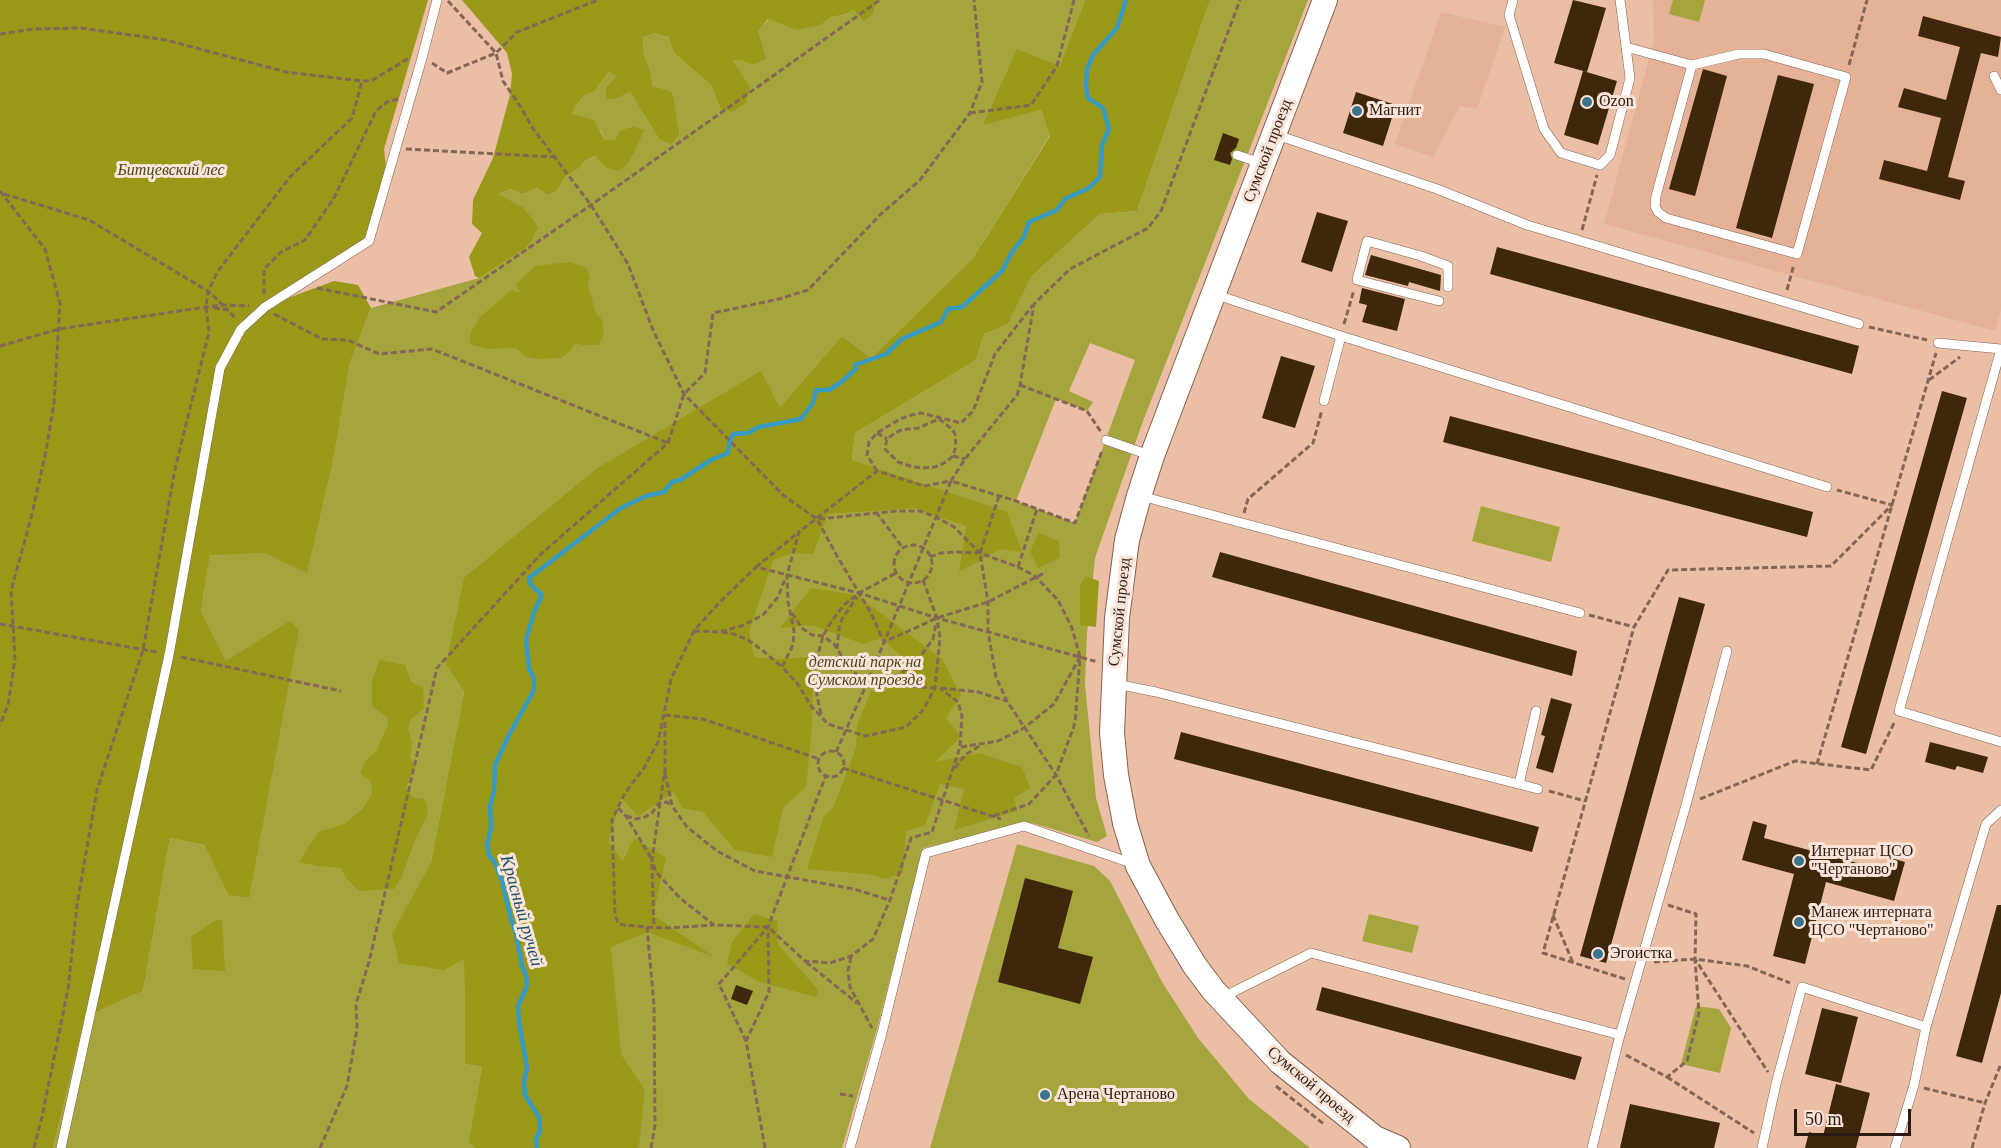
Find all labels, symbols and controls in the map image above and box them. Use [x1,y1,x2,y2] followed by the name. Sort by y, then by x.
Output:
[1599,92,1634,112] place label: Ozon
[1580,95,1594,109] marker: Ozon
[1239,97,1297,205] street label: Сумской проезд
[1369,101,1421,121] place label: Магнит
[1350,104,1364,118] marker: Магнит
[117,161,225,181] park label: Битцевский лес
[1105,557,1135,667] street label: Сумской проезд
[807,653,923,691] park label: детский парк на Сумском проезде
[1811,842,1913,880] place label: Интернат ЦСО "Чертаново"
[495,853,547,969] water label: Красный ручей
[1792,854,1806,868] marker: Интернат ЦСО "Чертаново"
[1811,903,1933,941] place label: Манеж интерната ЦСО "Чертаново"
[1792,915,1806,929] marker: Манеж интерната ЦСО "Чертаново"
[1610,944,1672,964] place label: Эгоистка
[1591,947,1605,961] marker: Эгоистка
[1263,1043,1359,1127] street label: Сумской проезд
[1057,1085,1175,1105] place label: Арена Чертаново
[1038,1088,1052,1102] marker: Арена Чертаново
[1797,1097,1914,1135] scale bar
[1805,1109,1842,1129] text: 50 m

